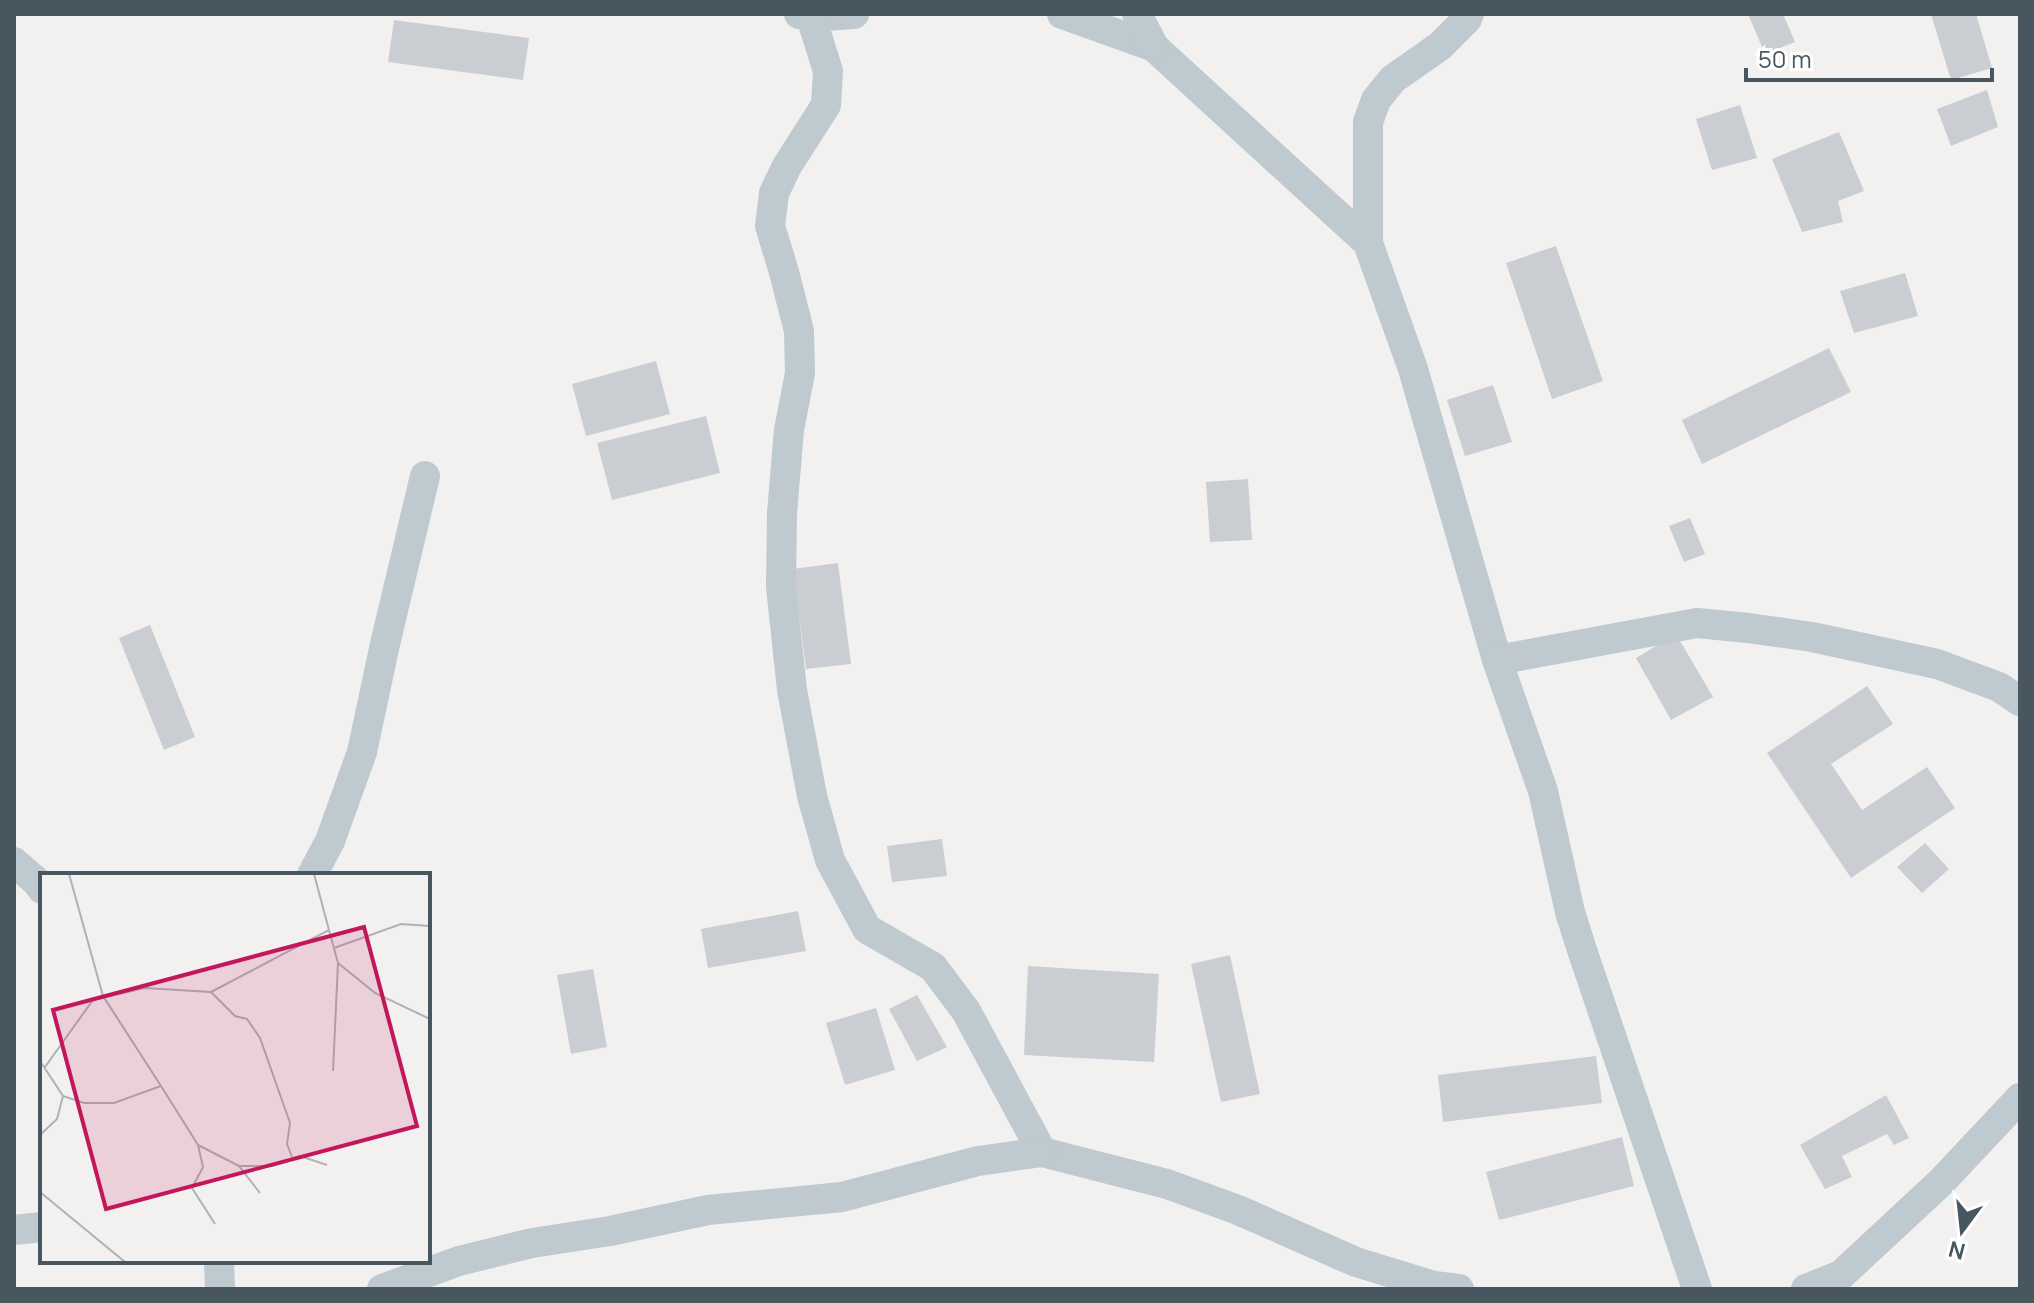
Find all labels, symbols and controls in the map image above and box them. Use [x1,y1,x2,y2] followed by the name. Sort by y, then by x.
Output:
[1746,32,1992,82] scale bar
[1758,42,1812,75] text: 50 m
[40,873,430,1263] inset map
[1922,1191,2002,1271] north arrow
[1945,1234,1968,1267] text: N

